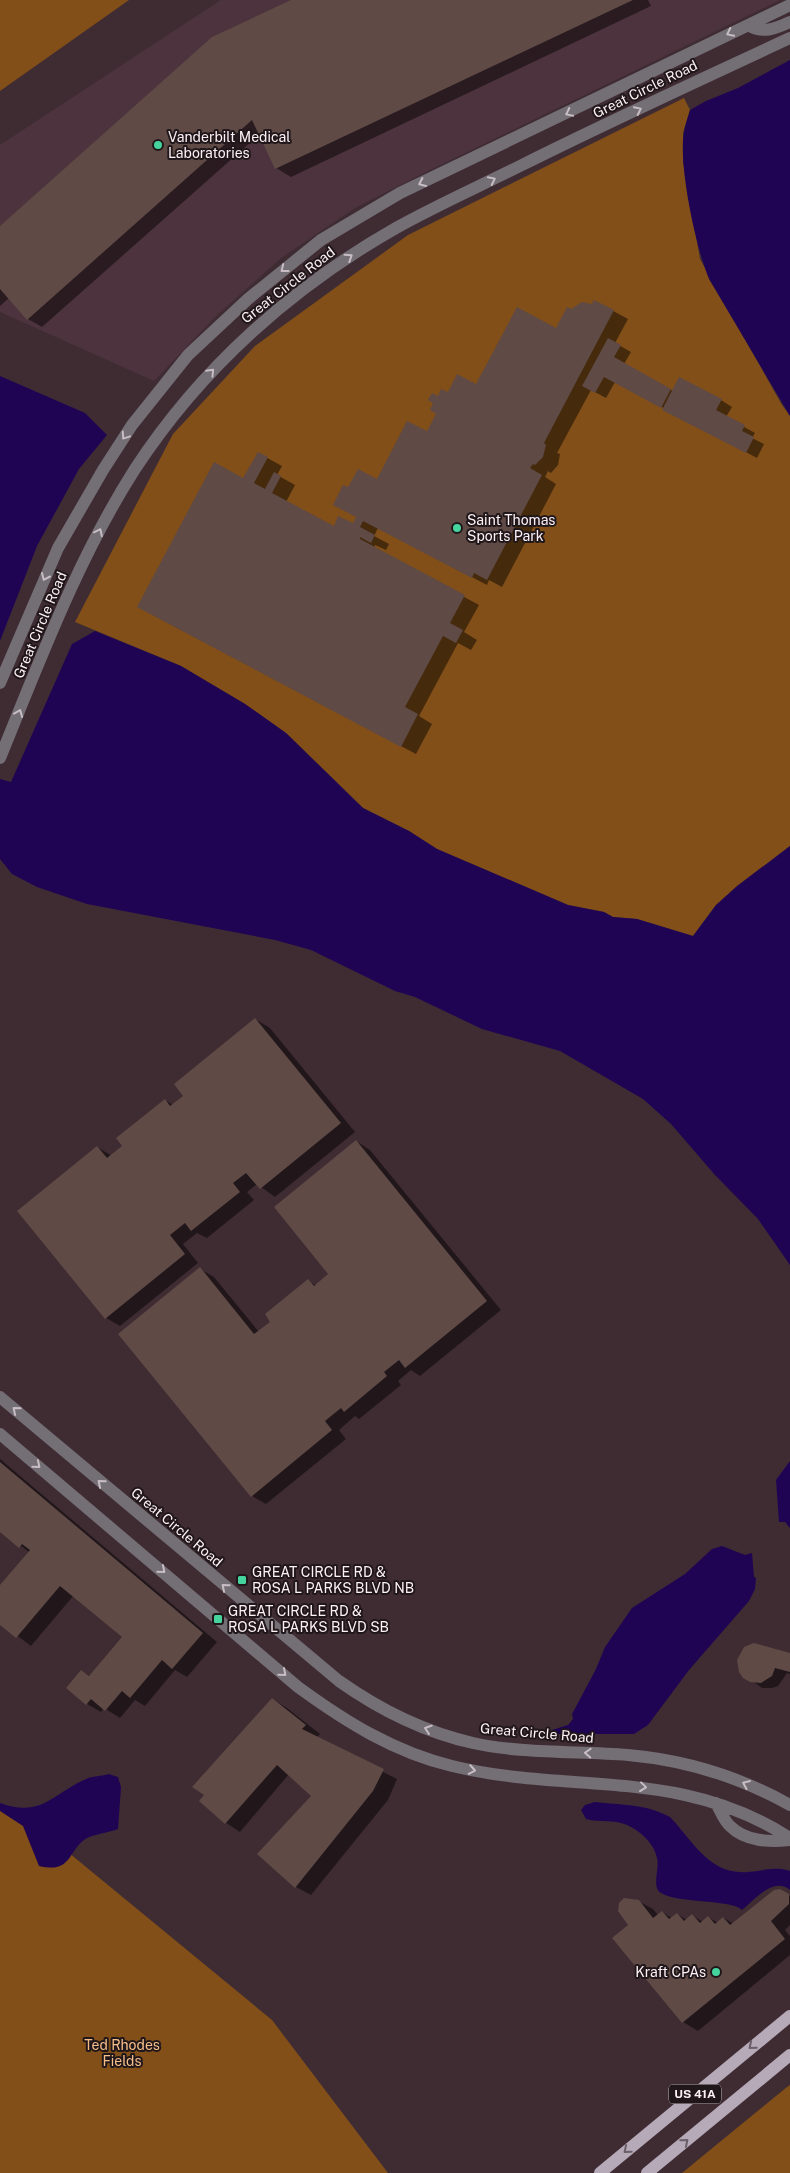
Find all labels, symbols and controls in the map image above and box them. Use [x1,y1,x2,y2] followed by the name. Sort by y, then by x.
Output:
[726,27,735,38] one-way arrow
[590,57,700,121] street label: Great Circle Road
[633,106,642,116] one-way arrow
[565,107,574,117] one-way arrow
[168,129,290,161] place label: Vanderbilt Medical Laboratories
[152,139,164,151] marker: Vanderbilt Medical Laboratories
[486,176,495,186] one-way arrow
[418,177,427,187] one-way arrow
[238,244,338,326] street label: Great Circle Road
[343,254,352,263] one-way arrow
[281,263,290,271] one-way arrow
[205,369,214,378] one-way arrow
[122,430,131,440] one-way arrow
[467,512,555,544] place label: Saint Thomas Sports Park
[451,522,463,534] marker: Saint Thomas Sports Park
[93,529,103,538] one-way arrow
[10,569,70,681] street label: Great Circle Road
[41,572,52,581] one-way arrow
[12,709,23,718] one-way arrow
[12,1407,21,1416] one-way arrow
[32,1459,41,1468] one-way arrow
[98,1479,107,1488] one-way arrow
[128,1484,226,1570] street label: Great Circle Road
[156,1564,165,1573] one-way arrow
[252,1564,414,1596] place label: GREAT CIRCLE RD & ROSA L PARKS BLVD NB
[236,1574,248,1586] marker: GREAT CIRCLE RD & ROSA L PARKS BLVD NB
[222,1584,231,1593] one-way arrow
[228,1603,389,1635] place label: GREAT CIRCLE RD & ROSA L PARKS BLVD SB
[212,1613,224,1625] marker: GREAT CIRCLE RD & ROSA L PARKS BLVD SB
[277,1668,286,1677] one-way arrow
[479,1720,595,1746] street label: Great Circle Road
[424,1725,433,1735] one-way arrow
[583,1748,591,1759] one-way arrow
[468,1764,476,1774] one-way arrow
[742,1779,751,1790] one-way arrow
[639,1781,647,1792] one-way arrow
[635,1964,706,1980] place label: Kraft CPAs
[710,1966,722,1978] marker: Kraft CPAs
[84,2037,160,2069] park label: Ted Rhodes Fields
[749,2040,758,2049] one-way arrow
[669,2084,721,2104] road number: US 41A
[679,2138,688,2147] one-way arrow
[624,2145,633,2154] one-way arrow

